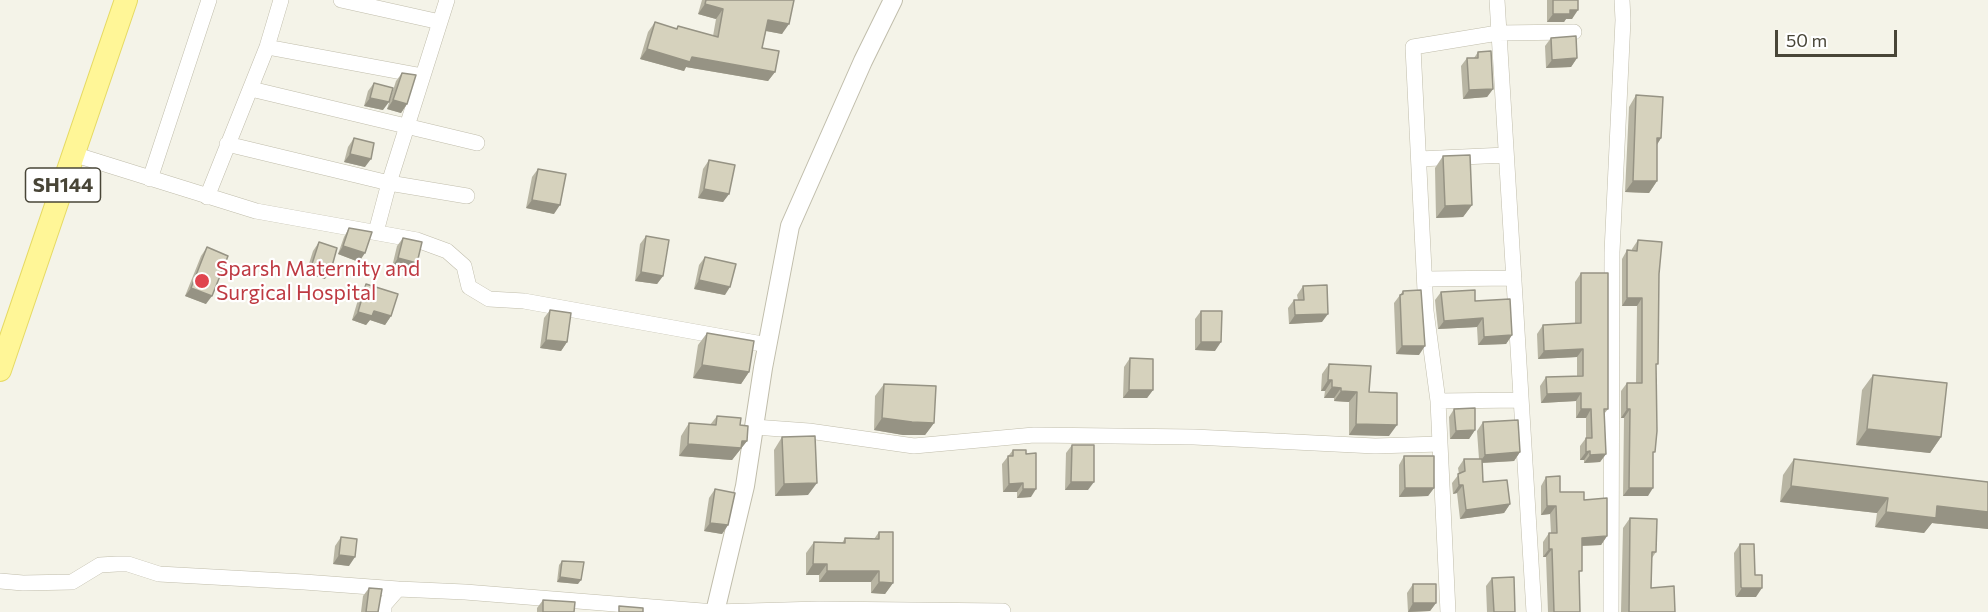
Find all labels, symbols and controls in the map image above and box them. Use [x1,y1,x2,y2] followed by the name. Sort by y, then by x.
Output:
[1778,18,1900,56] scale bar
[1786,29,1827,51] text: 50 m
[26,168,100,202] road number: SH144
[216,256,420,306] place label: Sparsh Maternity and Surgical Hospital
[193,272,211,290] marker: Sparsh Maternity and Surgical Hospital

